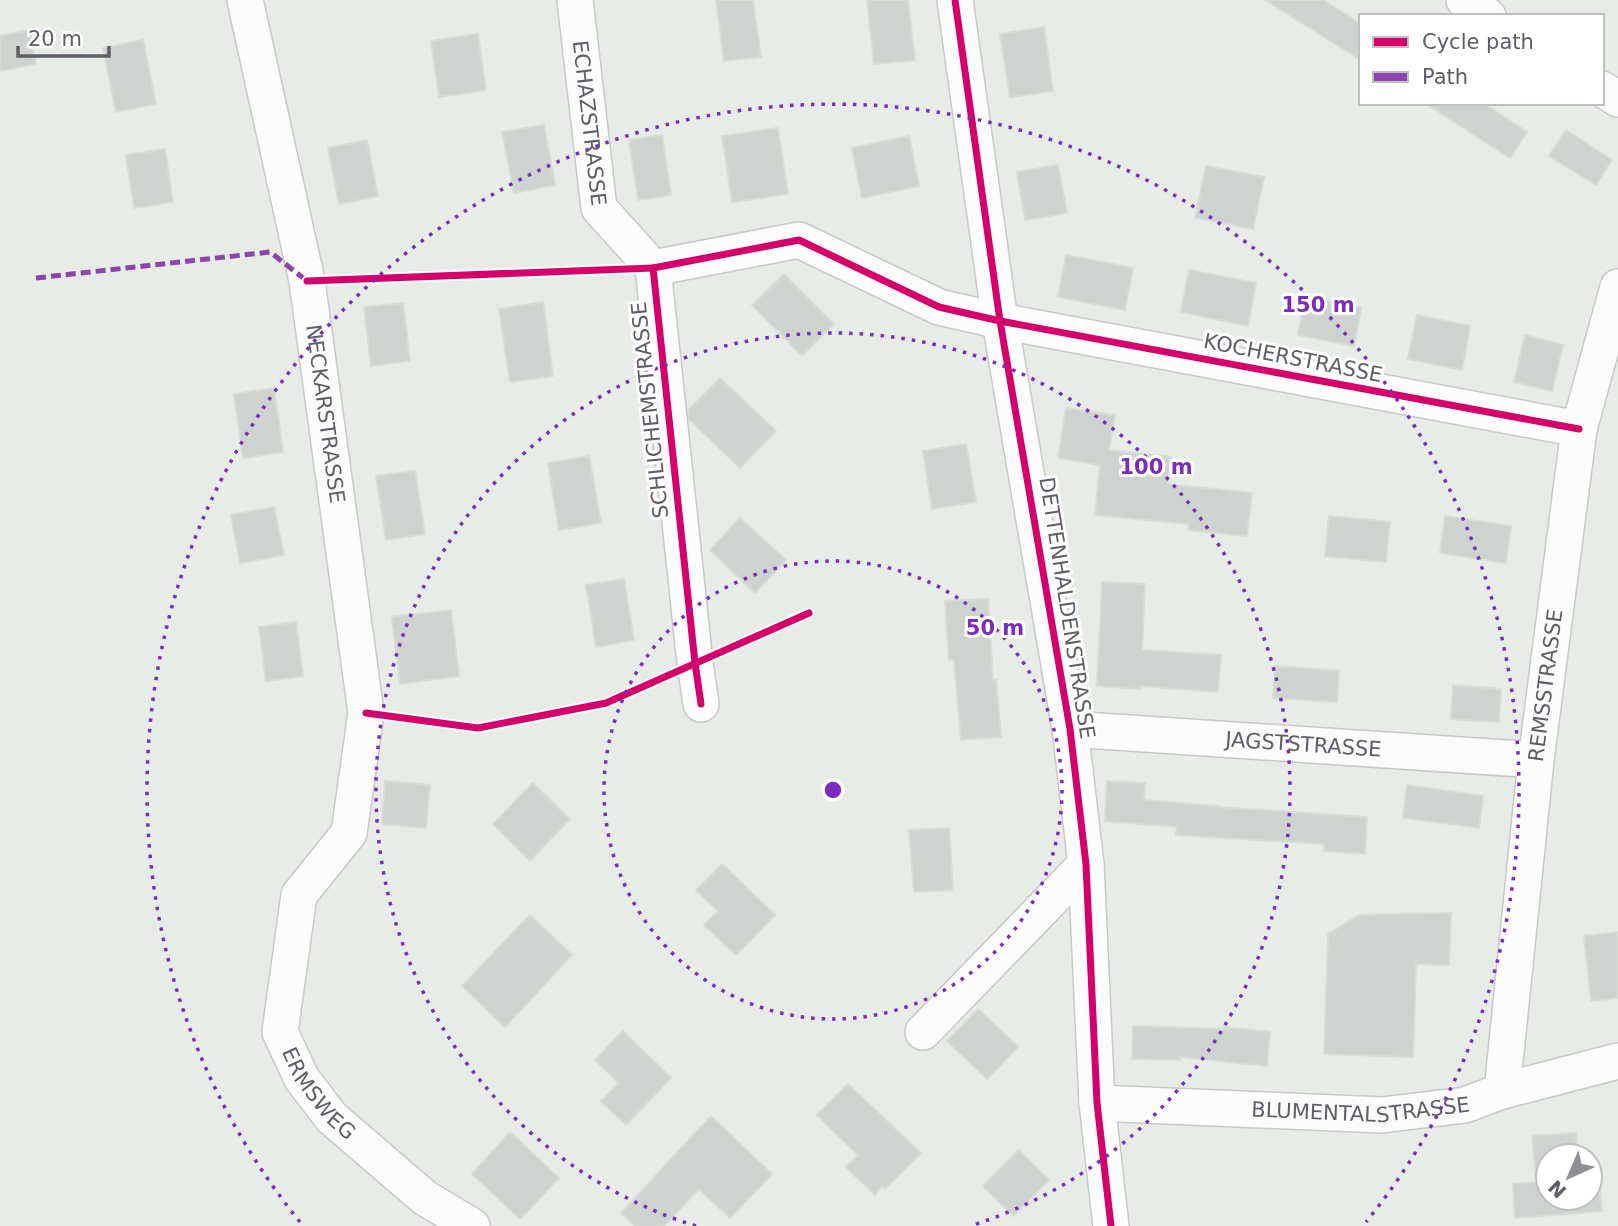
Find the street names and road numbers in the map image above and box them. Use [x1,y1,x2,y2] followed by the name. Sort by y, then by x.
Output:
[568,39,611,207] street label: ECHAZSTRASSE
[627,300,673,520] street label: SCHLICHEMSTRASSE
[301,323,349,505] street label: NECKARSTRASSE
[1202,329,1384,387] street label: KOCHERSTRASSE
[1034,475,1100,741] street label: DETTENHALDENSTRASSE
[1524,608,1567,763] street label: REMSSTRASSE
[1223,727,1382,762] street label: JAGSTSTRASSE
[277,1043,360,1145] street label: ERMSWEG
[1251,1093,1471,1128] street label: BLUMENTALSTRASSE

